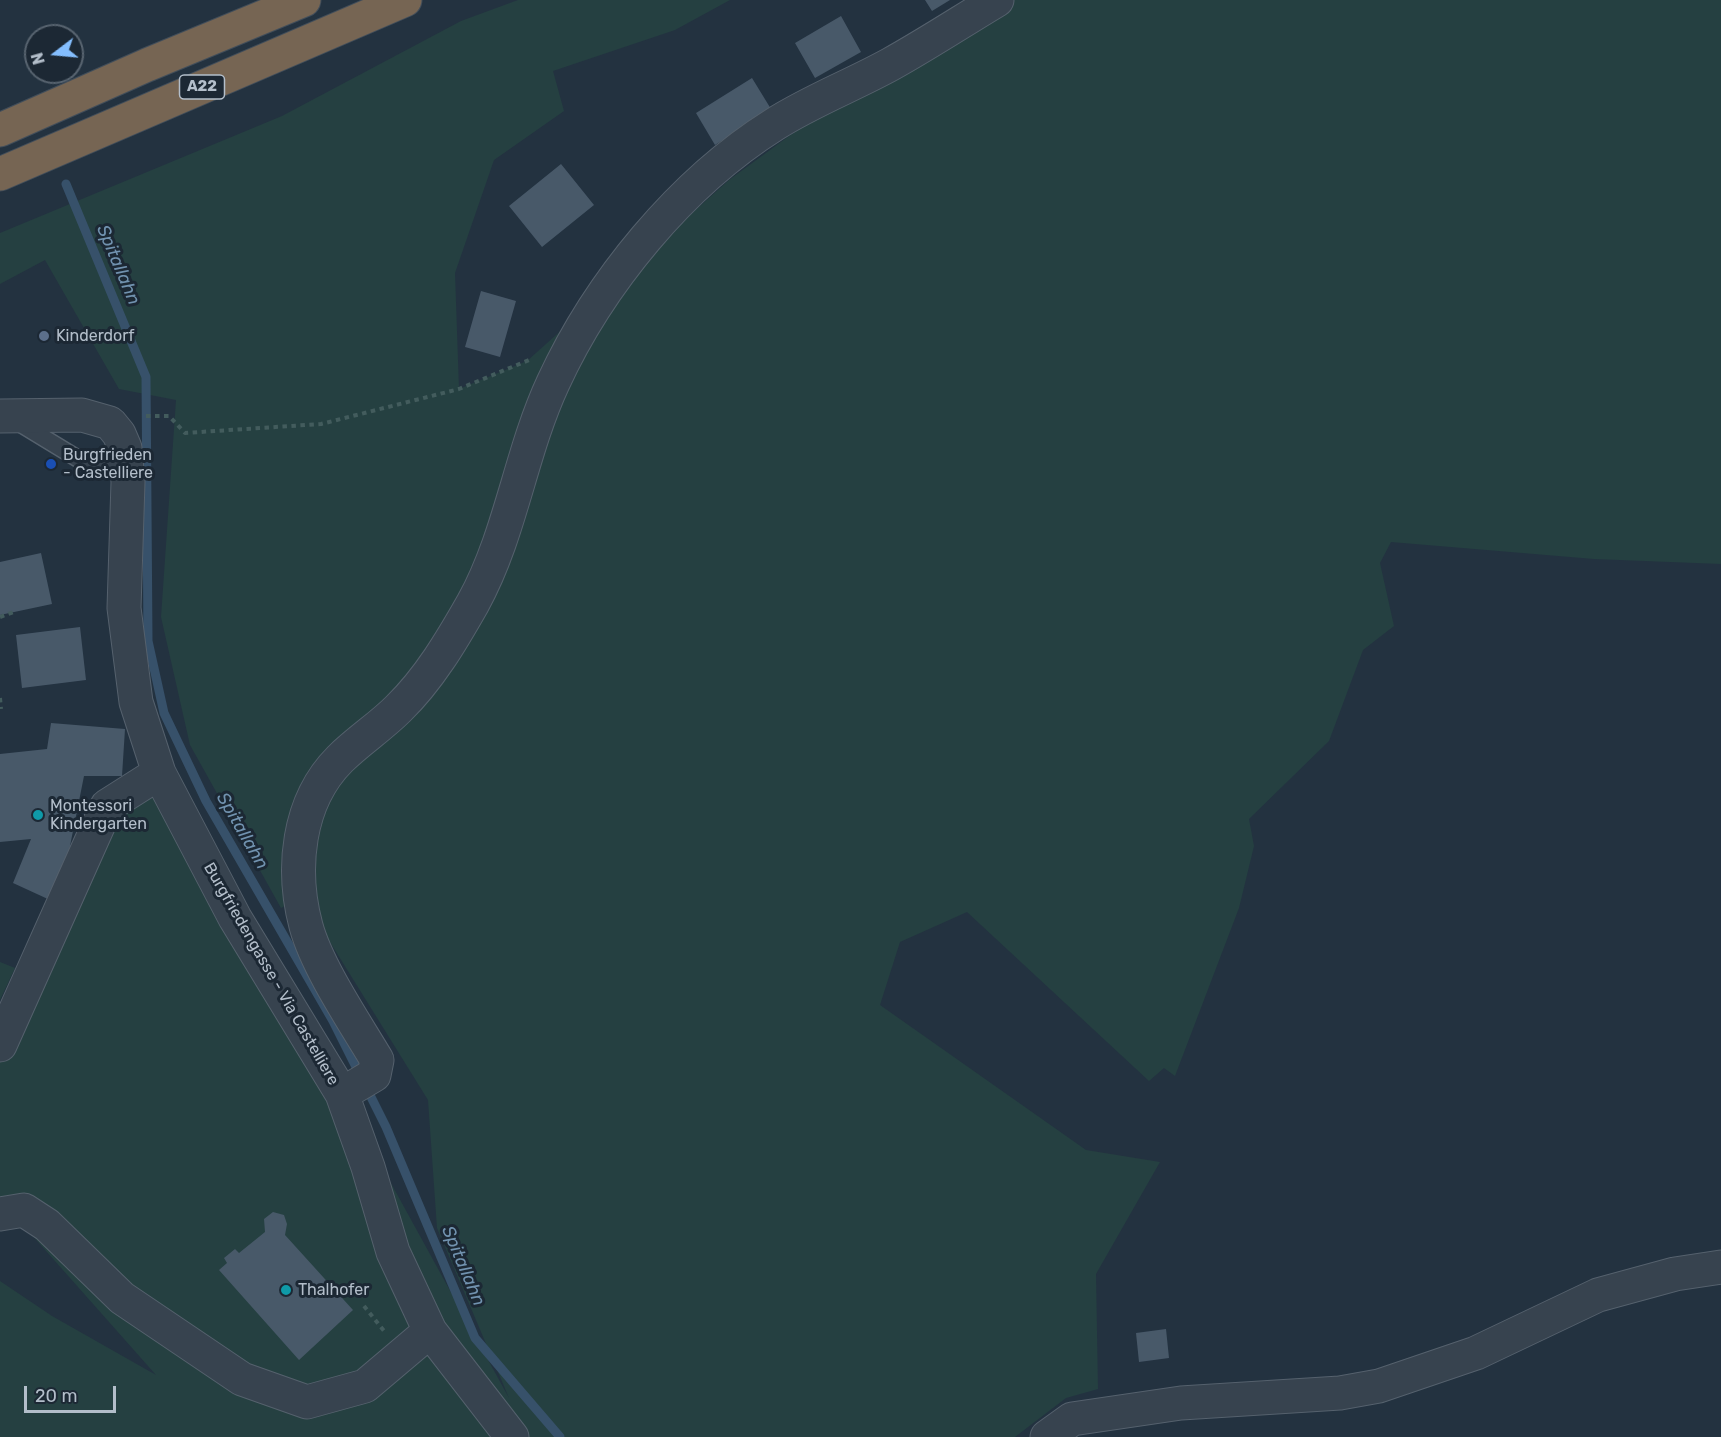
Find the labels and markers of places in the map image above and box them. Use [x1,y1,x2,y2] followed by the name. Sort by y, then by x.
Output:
[56,326,135,346] place label: Kinderdorf
[37,329,51,343] marker: Kinderdorf
[63,445,153,483] place label: Burgfrieden - Castelliere
[44,457,58,471] marker: Burgfrieden - Castelliere
[50,796,147,834] place label: Montessori Kindergarten
[31,808,45,822] marker: Montessori Kindergarten
[298,1280,369,1300] place label: Thalhofer
[279,1283,293,1297] marker: Thalhofer

